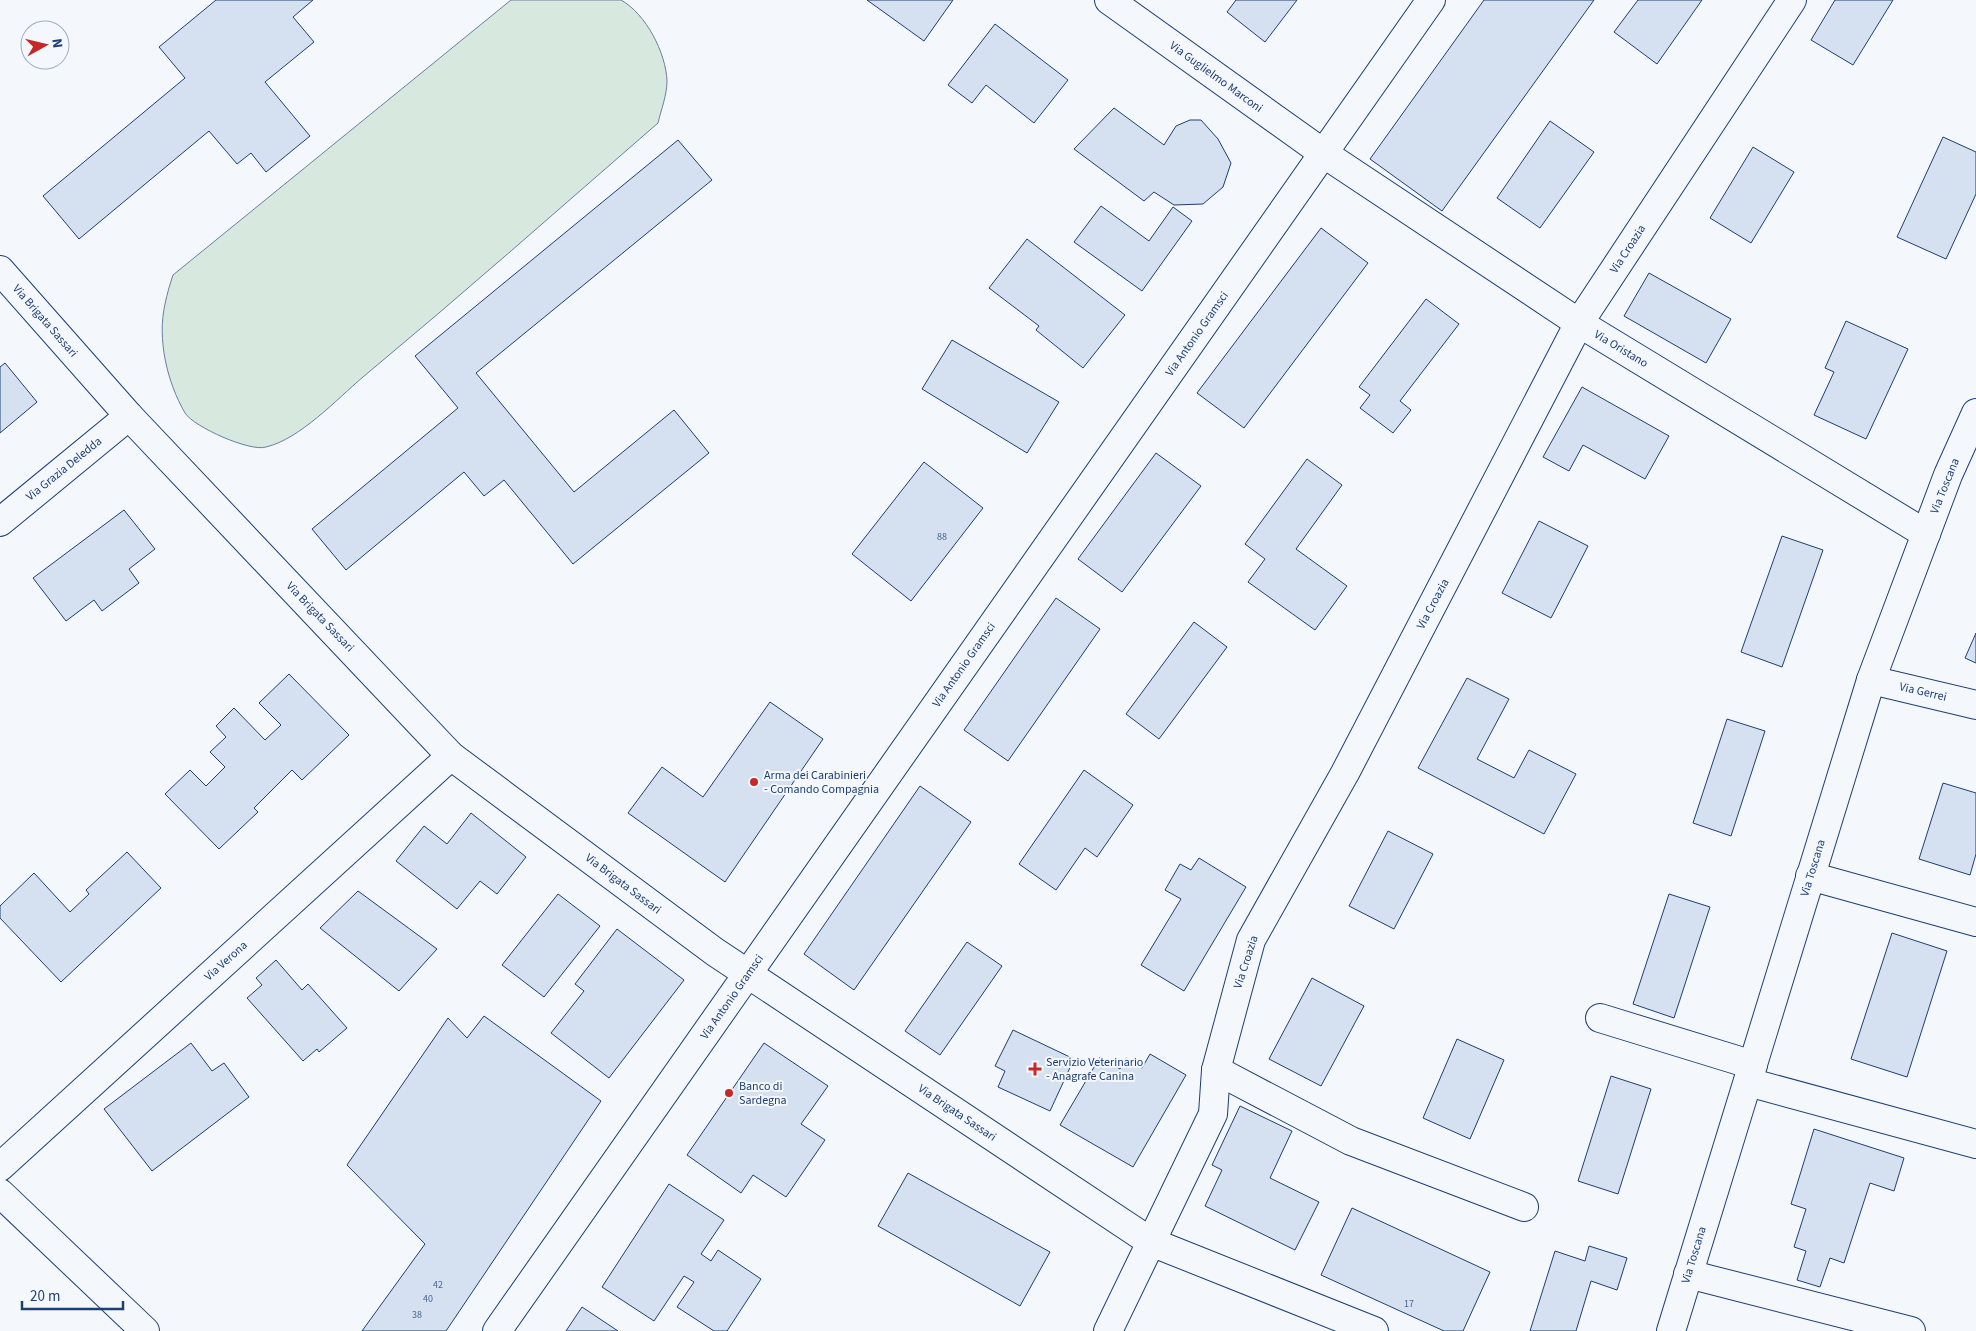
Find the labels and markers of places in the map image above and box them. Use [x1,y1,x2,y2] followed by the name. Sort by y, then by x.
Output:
[764,767,879,798] place label: Arma dei Carabinieri - Comando Compagnia
[748,776,760,788] marker: Arma dei Carabinieri - Comando Compagnia
[1046,1054,1143,1085] place label: Servizio Veterinario - Anagrafe Canina
[1028,1062,1042,1076] marker: Servizio Veterinario - Anagrafe Canina
[739,1078,787,1109] place label: Banco di Sardegna
[723,1087,735,1099] marker: Banco di Sardegna

